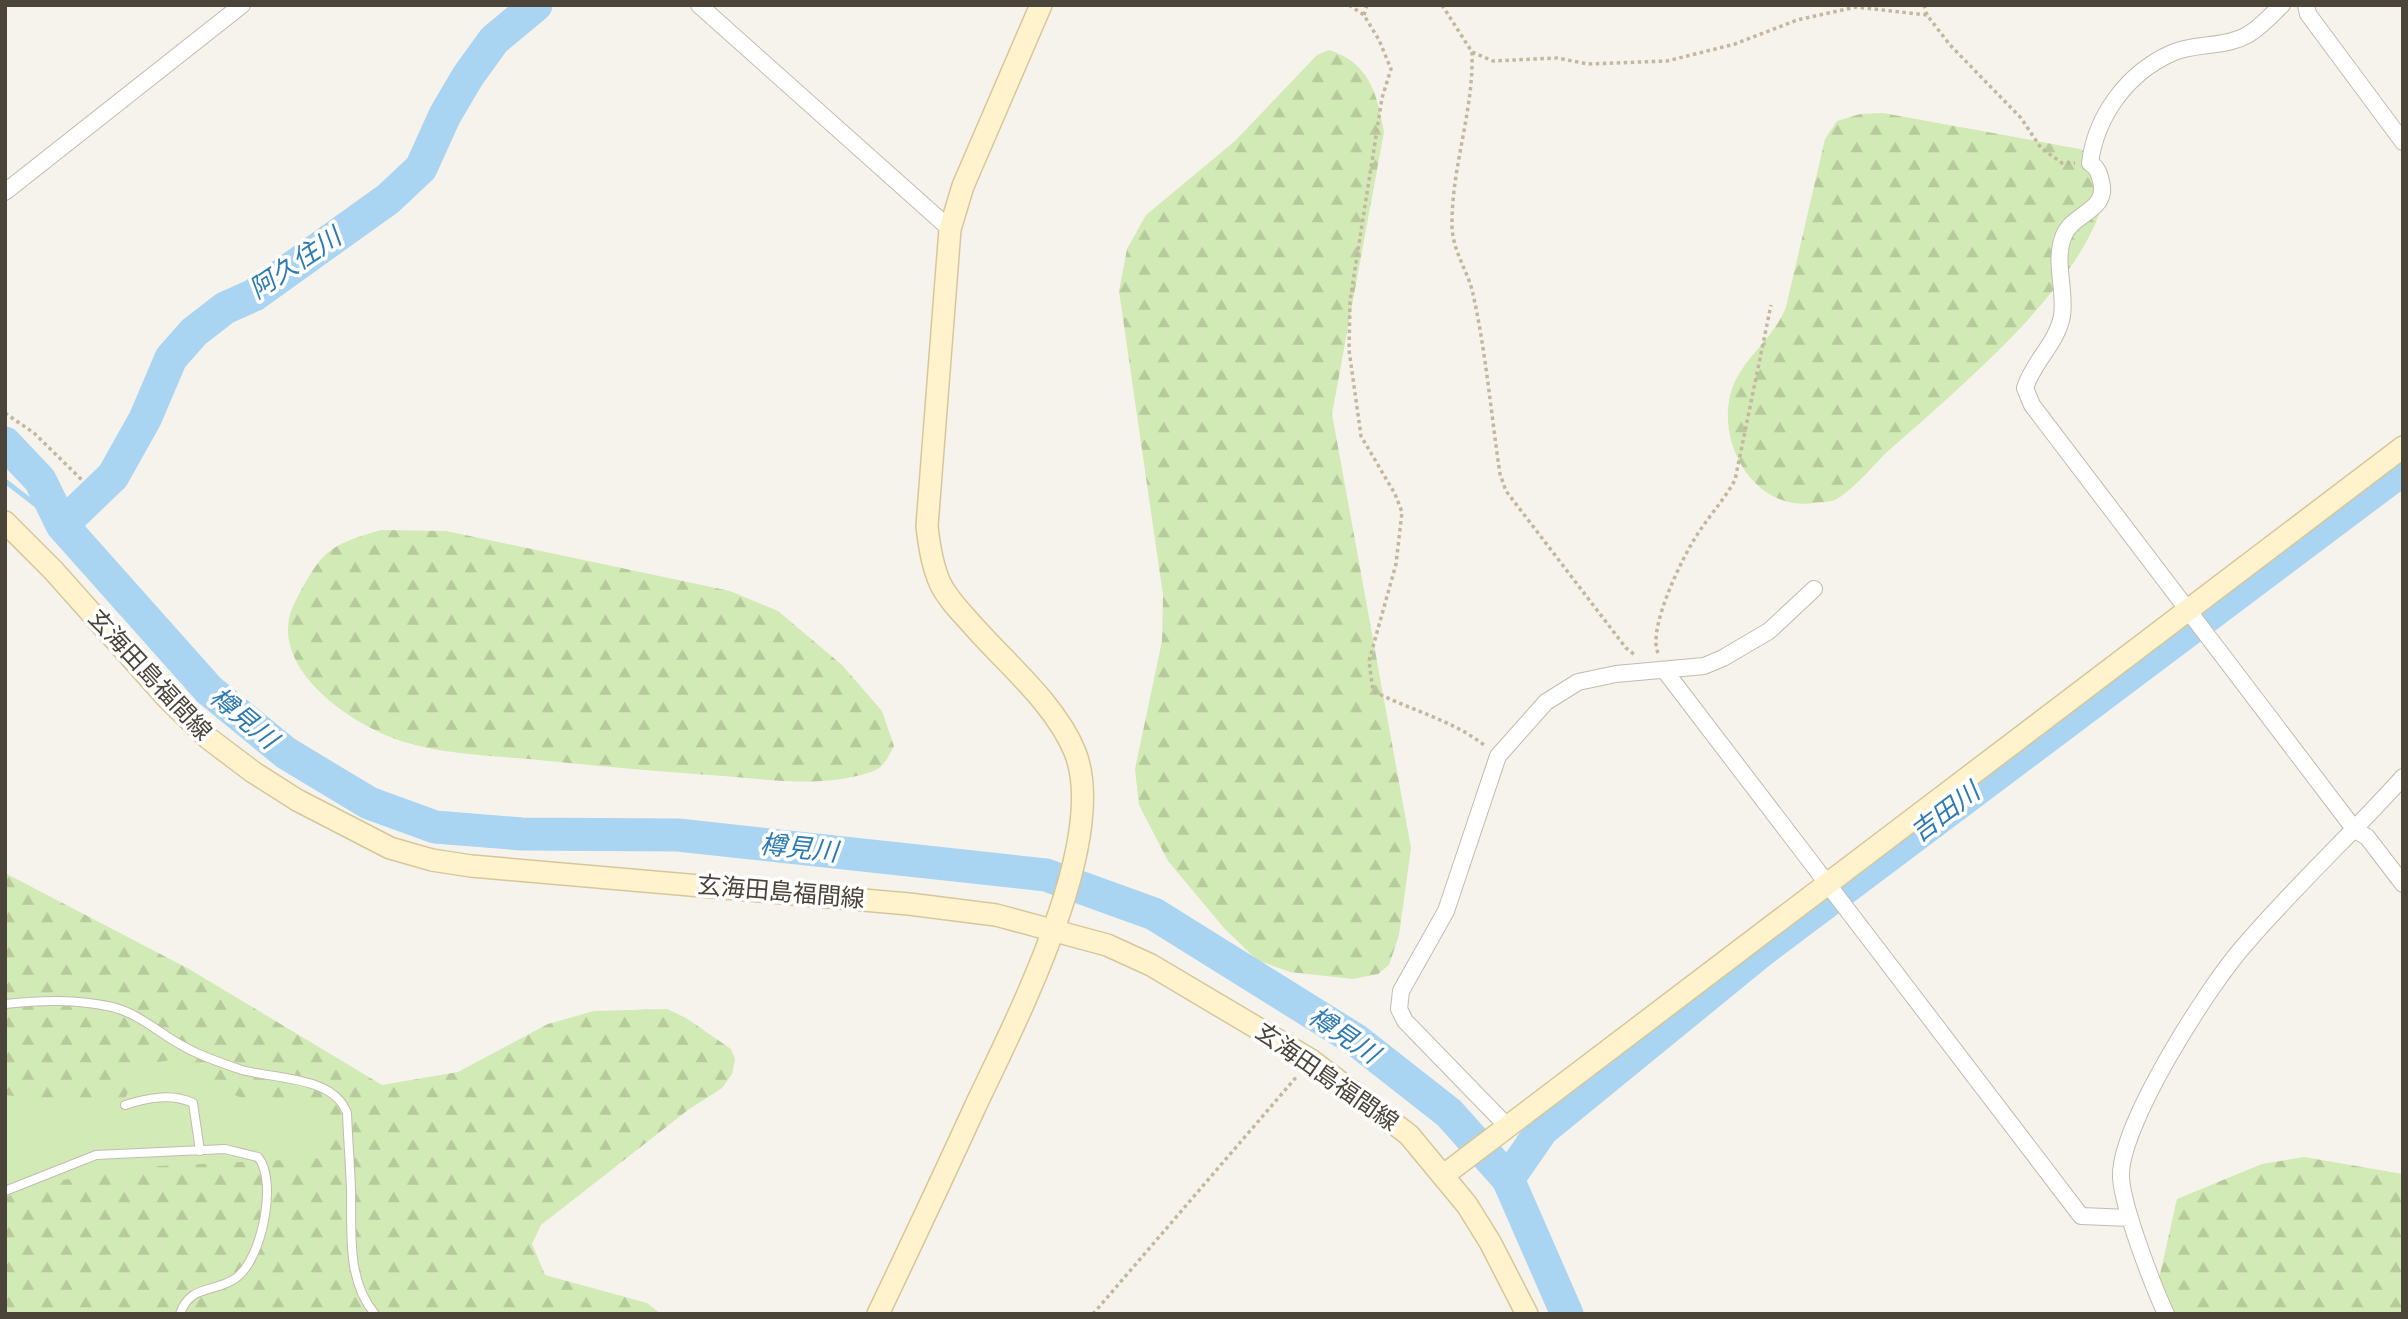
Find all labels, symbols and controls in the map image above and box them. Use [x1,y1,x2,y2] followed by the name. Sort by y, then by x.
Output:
[242,217,351,307] water label: 阿久住川
[81,602,220,747] street label: 玄海田島福間線
[203,679,288,759] water label: 樽見川
[1903,772,1989,850] water label: 吉田川
[758,826,843,870] water label: 樽見川
[696,868,866,915] street label: 玄海田島福間線
[1302,998,1389,1073] water label: 樽見川
[1249,1015,1406,1138] street label: 玄海田島福間線

